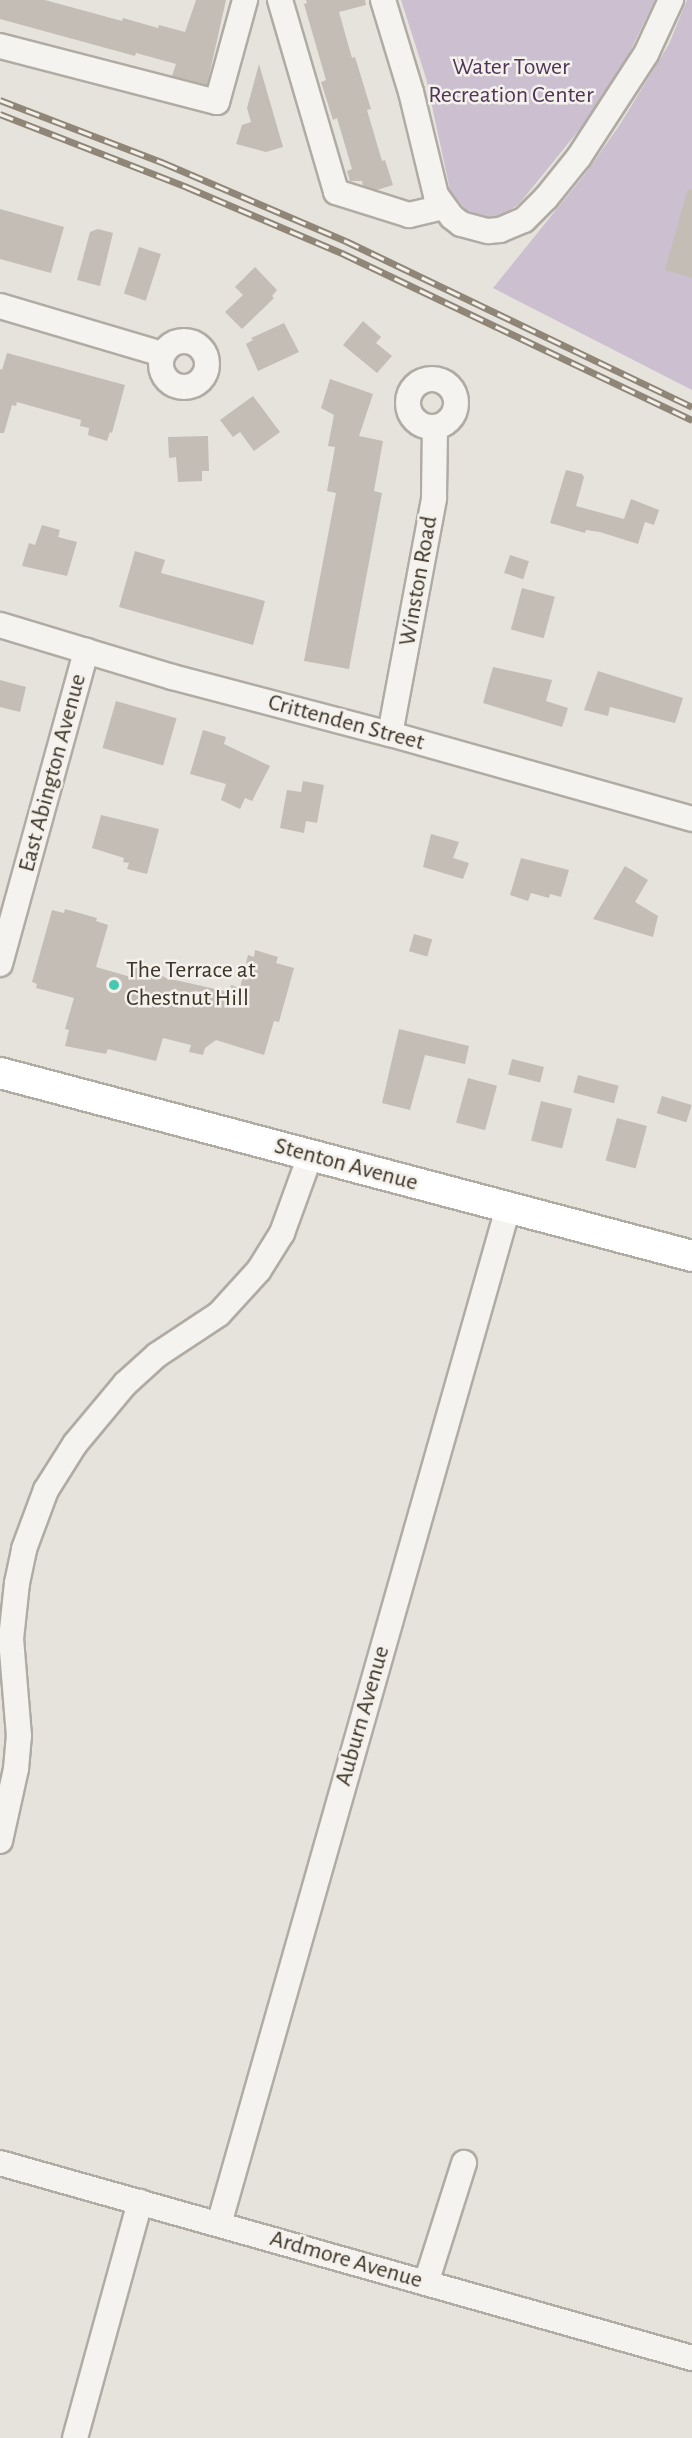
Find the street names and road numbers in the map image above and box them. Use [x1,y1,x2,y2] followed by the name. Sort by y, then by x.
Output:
[393,514,445,648] street label: Winston Road
[13,671,93,875] street label: East Abington Avenue
[265,688,427,758] street label: Crittenden Street
[271,1132,421,1198] street label: Stenton Avenue
[329,1643,397,1789] street label: Auburn Avenue
[266,2224,426,2296] street label: Ardmore Avenue

